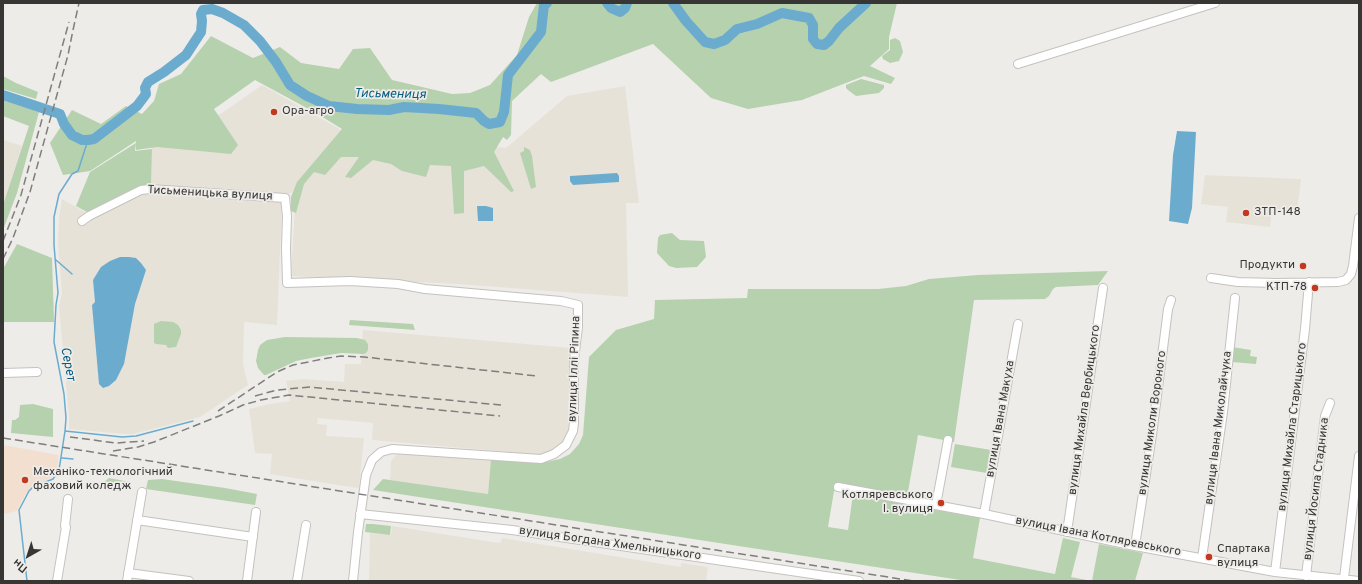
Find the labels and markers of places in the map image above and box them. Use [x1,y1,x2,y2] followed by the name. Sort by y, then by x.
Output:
[282,105,334,119] place label: Ора-агро
[269,107,279,117] marker: Ора-агро
[1254,206,1301,220] place label: ЗТП-148
[1241,208,1251,218] marker: ЗТП-148
[1239,259,1295,273] place label: Продукти
[1298,261,1308,271] marker: Продукти
[1266,281,1307,295] place label: КТП-78
[1310,283,1320,293] marker: КТП-78
[33,466,173,494] place label: Механіко-технологічний фаховий коледж
[20,475,30,485] marker: Механіко-технологічний фаховий коледж
[842,489,933,517] place label: Котляревського І. вулиця
[936,498,946,508] marker: Котляревського І. вулиця
[1217,543,1270,571] place label: Спартака вулиця
[1204,552,1214,562] marker: Спартака вулиця

